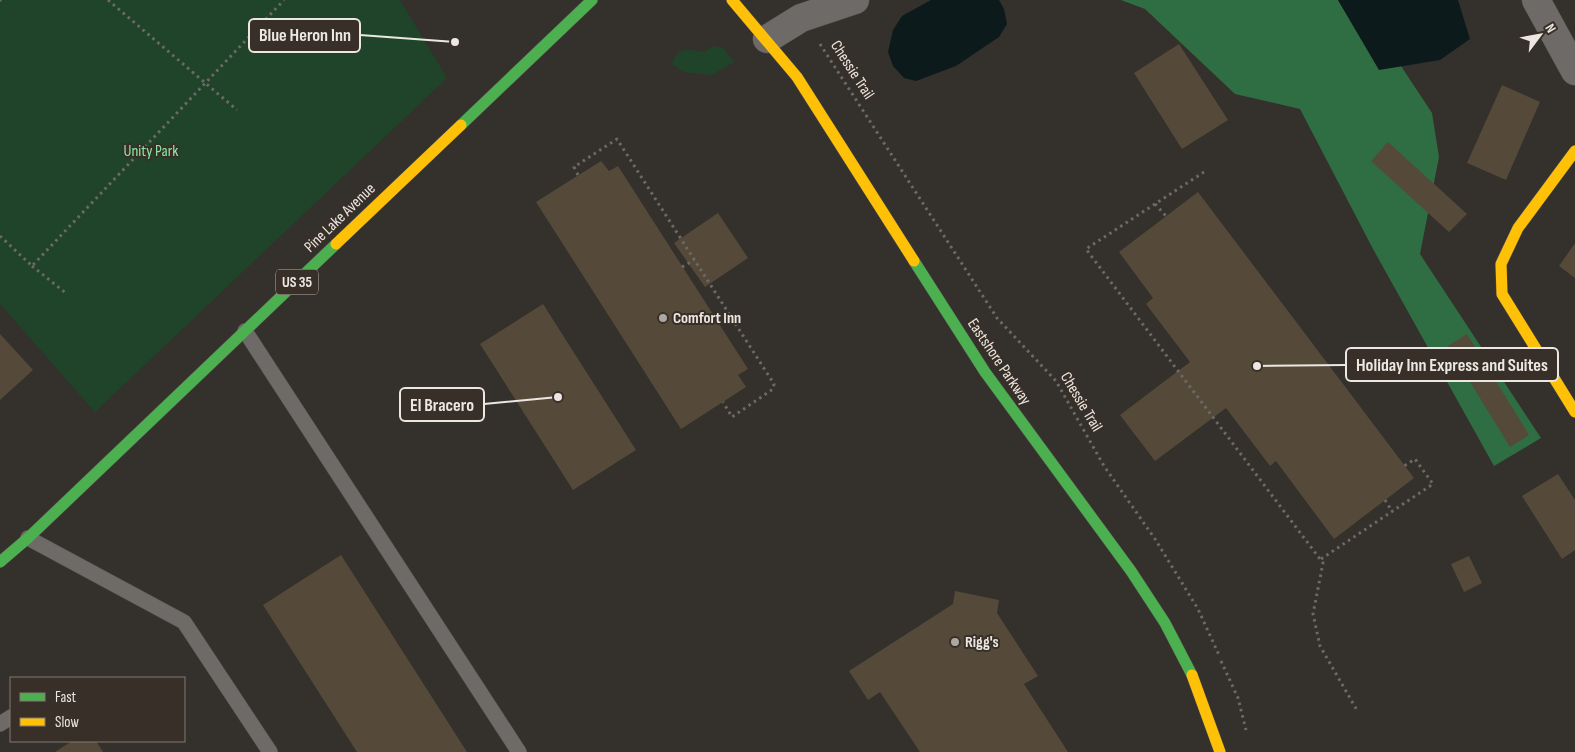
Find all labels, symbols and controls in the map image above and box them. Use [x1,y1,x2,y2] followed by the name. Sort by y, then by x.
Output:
[1515,10,1565,60] north arrow
[249,19,360,52] callout: Blue Heron Inn
[1541,21,1560,36] text: N
[259,25,351,46] text: Blue Heron Inn
[826,37,878,103] street label: Chessie Trail
[124,142,178,161] park label: Unity Park
[300,179,380,257] street label: Pine Lake Avenue
[276,270,318,294] road number: US 35
[673,309,741,328] place label: Comfort Inn
[657,312,669,324] marker: Comfort Inn
[963,315,1035,409] street label: Eastshore Parkway
[1346,348,1558,381] callout: Holiday Inn Express and Suites
[1356,355,1548,376] text: Holiday Inn Express and Suites
[1056,369,1106,435] street label: Chessie Trail
[400,388,484,421] callout: El Bracero
[410,395,474,416] text: El Bracero
[965,633,999,652] place label: Rigg's
[949,636,961,648] marker: Rigg's
[10,677,185,742] legend
[55,688,77,707] text: Fast
[55,713,79,732] text: Slow

